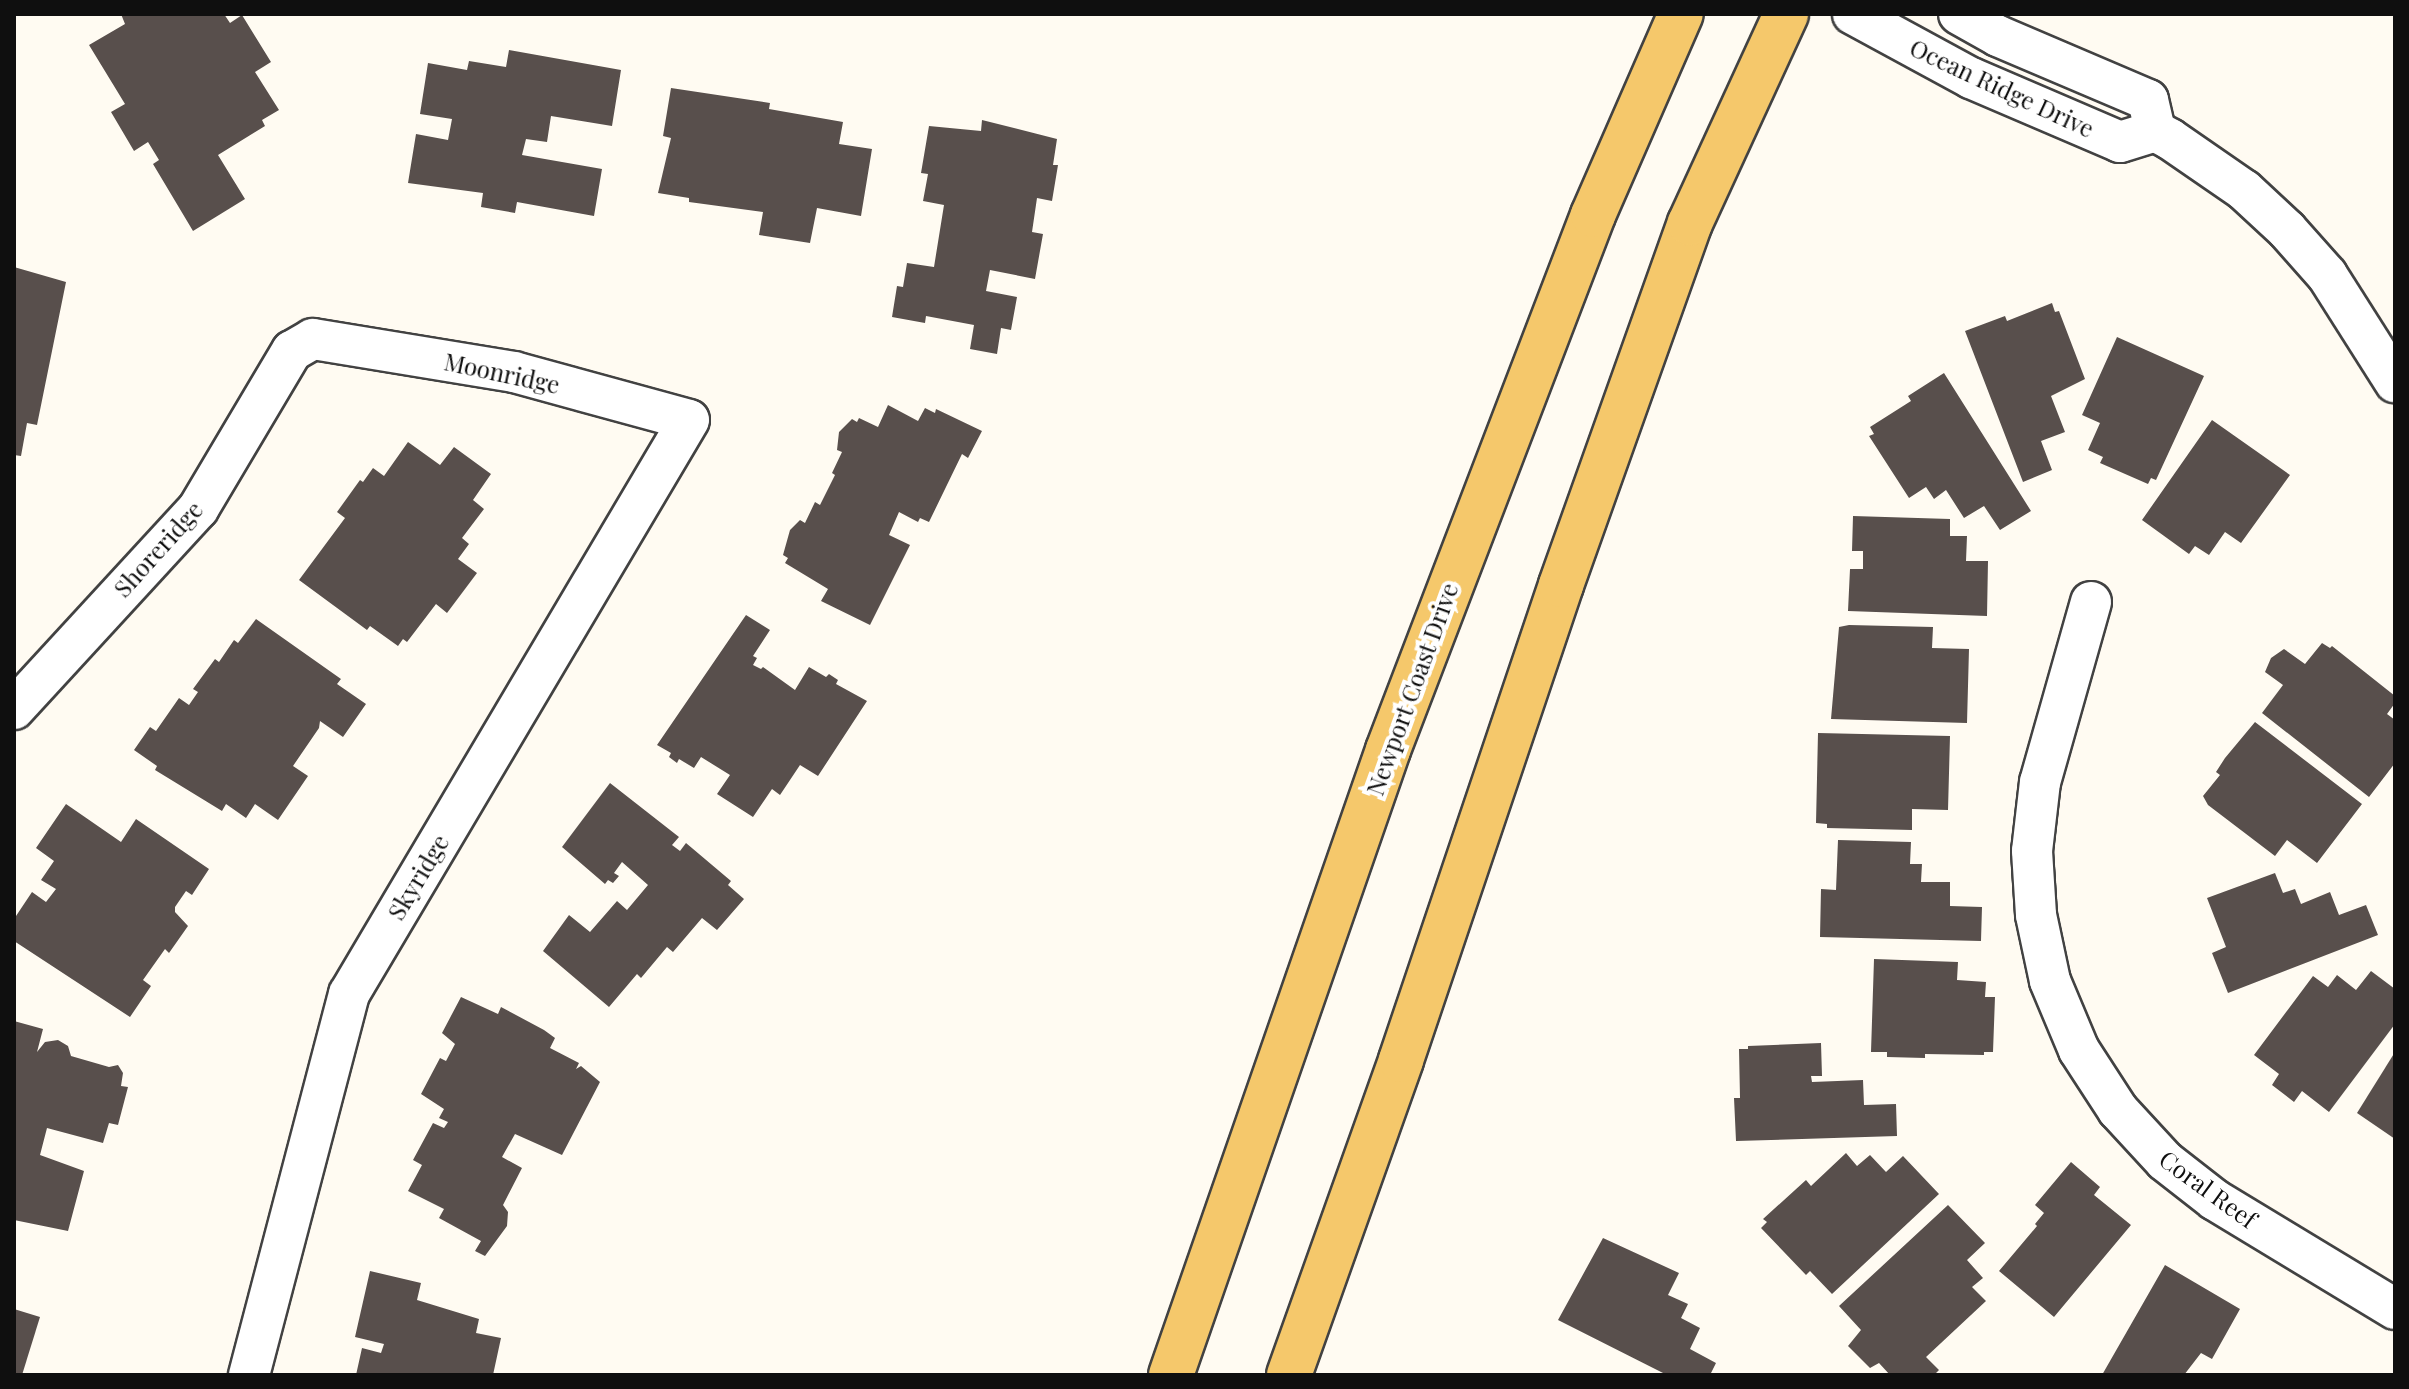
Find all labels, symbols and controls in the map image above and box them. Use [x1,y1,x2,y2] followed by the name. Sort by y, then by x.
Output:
[1905,33,2099,143] street label: Ocean Ridge Drive
[442,347,562,399] street label: Moonridge
[108,495,208,603] street label: Shoreridge
[1360,578,1464,800] street label: Newport Coast Drive
[381,829,455,925] street label: Skyridge
[2154,1144,2262,1234] street label: Coral Reef

